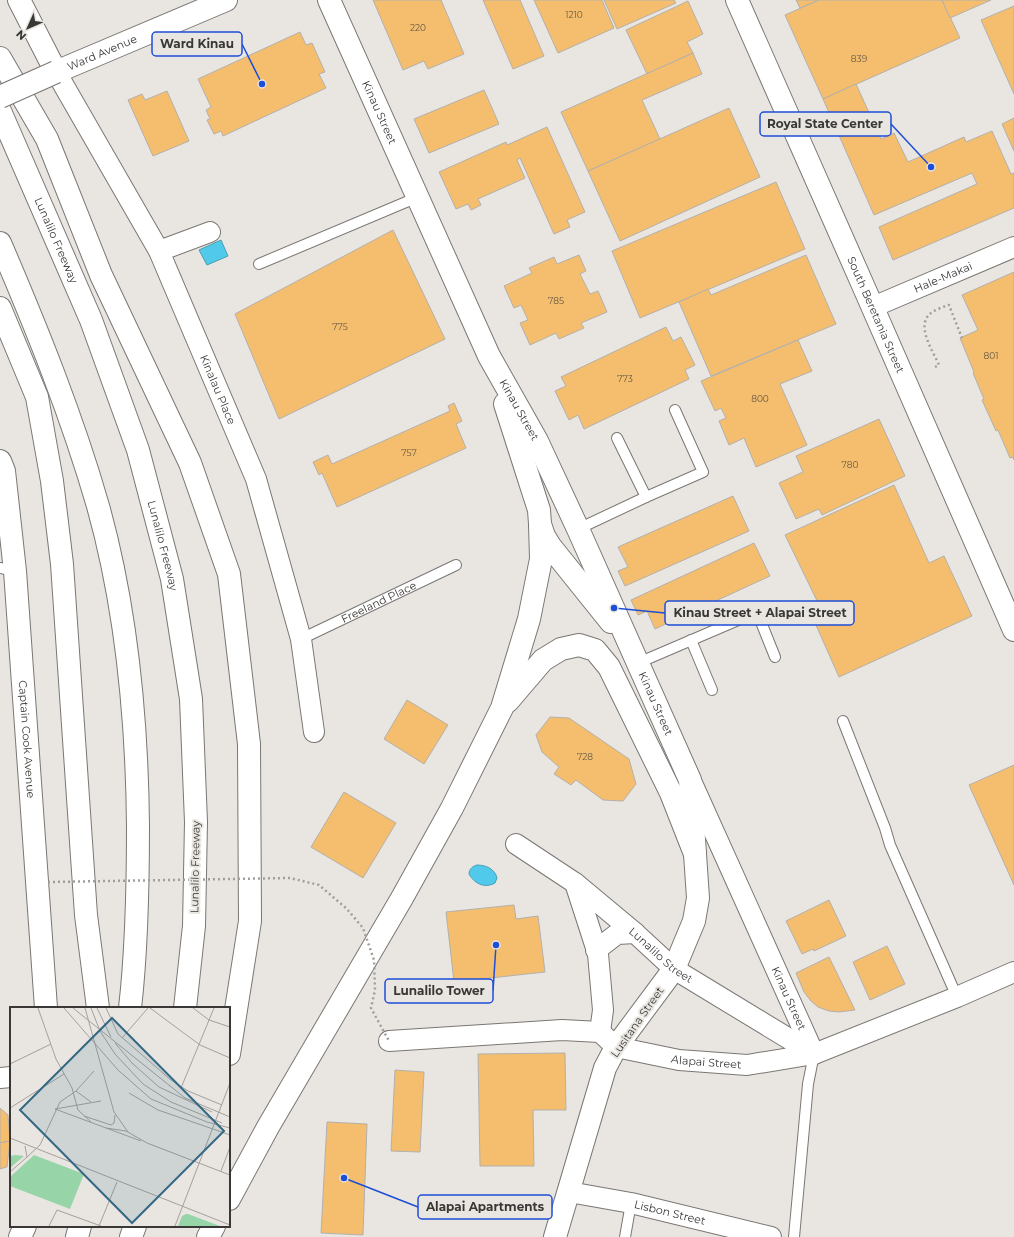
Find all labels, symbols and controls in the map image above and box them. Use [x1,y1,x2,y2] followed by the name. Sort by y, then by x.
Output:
[8,8,48,48] north arrow
[565,9,583,20] house number: 1210
[410,22,426,33] house number: 220
[13,27,29,43] text: N
[65,31,139,73] street label: Ward Avenue
[152,32,242,56] callout: Ward Kinau
[160,36,234,51] text: Ward Kinau
[851,53,868,64] house number: 839
[359,78,400,147] street label: Kinau Street
[760,112,891,136] callout: Royal State Center
[767,116,883,131] text: Royal State Center
[31,195,81,286] street label: Lunalilo Freeway
[844,254,908,376] street label: South Beretania Street
[912,259,974,296] street label: Hale-Makai
[548,295,564,306] house number: 785
[332,321,348,332] house number: 775
[984,350,998,361] house number: 801
[197,352,239,427] street label: Kinalau Place
[617,373,633,384] house number: 773
[496,377,542,443] street label: Kinau Street
[751,393,769,404] house number: 800
[401,447,417,458] house number: 757
[842,459,858,470] house number: 780
[145,499,181,592] street label: Lunalilo Freeway
[339,578,419,626] street label: Freeland Place
[665,601,854,625] callout: Kinau Street + Alapai Street
[673,605,847,620] text: Kinau Street + Alapai Street
[636,669,676,738] street label: Kinau Street
[16,680,38,799] street label: Captain Cook Avenue
[577,751,593,762] house number: 728
[187,821,203,913] street label: Lunalilo Freeway
[626,924,696,986] street label: Lunalilo Street
[768,964,810,1033] street label: Kinau Street
[385,979,493,1003] callout: Lunalilo Tower
[393,983,485,998] text: Lunalilo Tower
[608,984,667,1060] street label: Lusitana Street
[10,1007,230,1227] inset map
[670,1052,742,1072] street label: Alapai Street
[418,1195,552,1219] callout: Alapai Apartments
[633,1197,707,1228] street label: Lisbon Street
[425,1199,545,1214] text: Alapai Apartments

